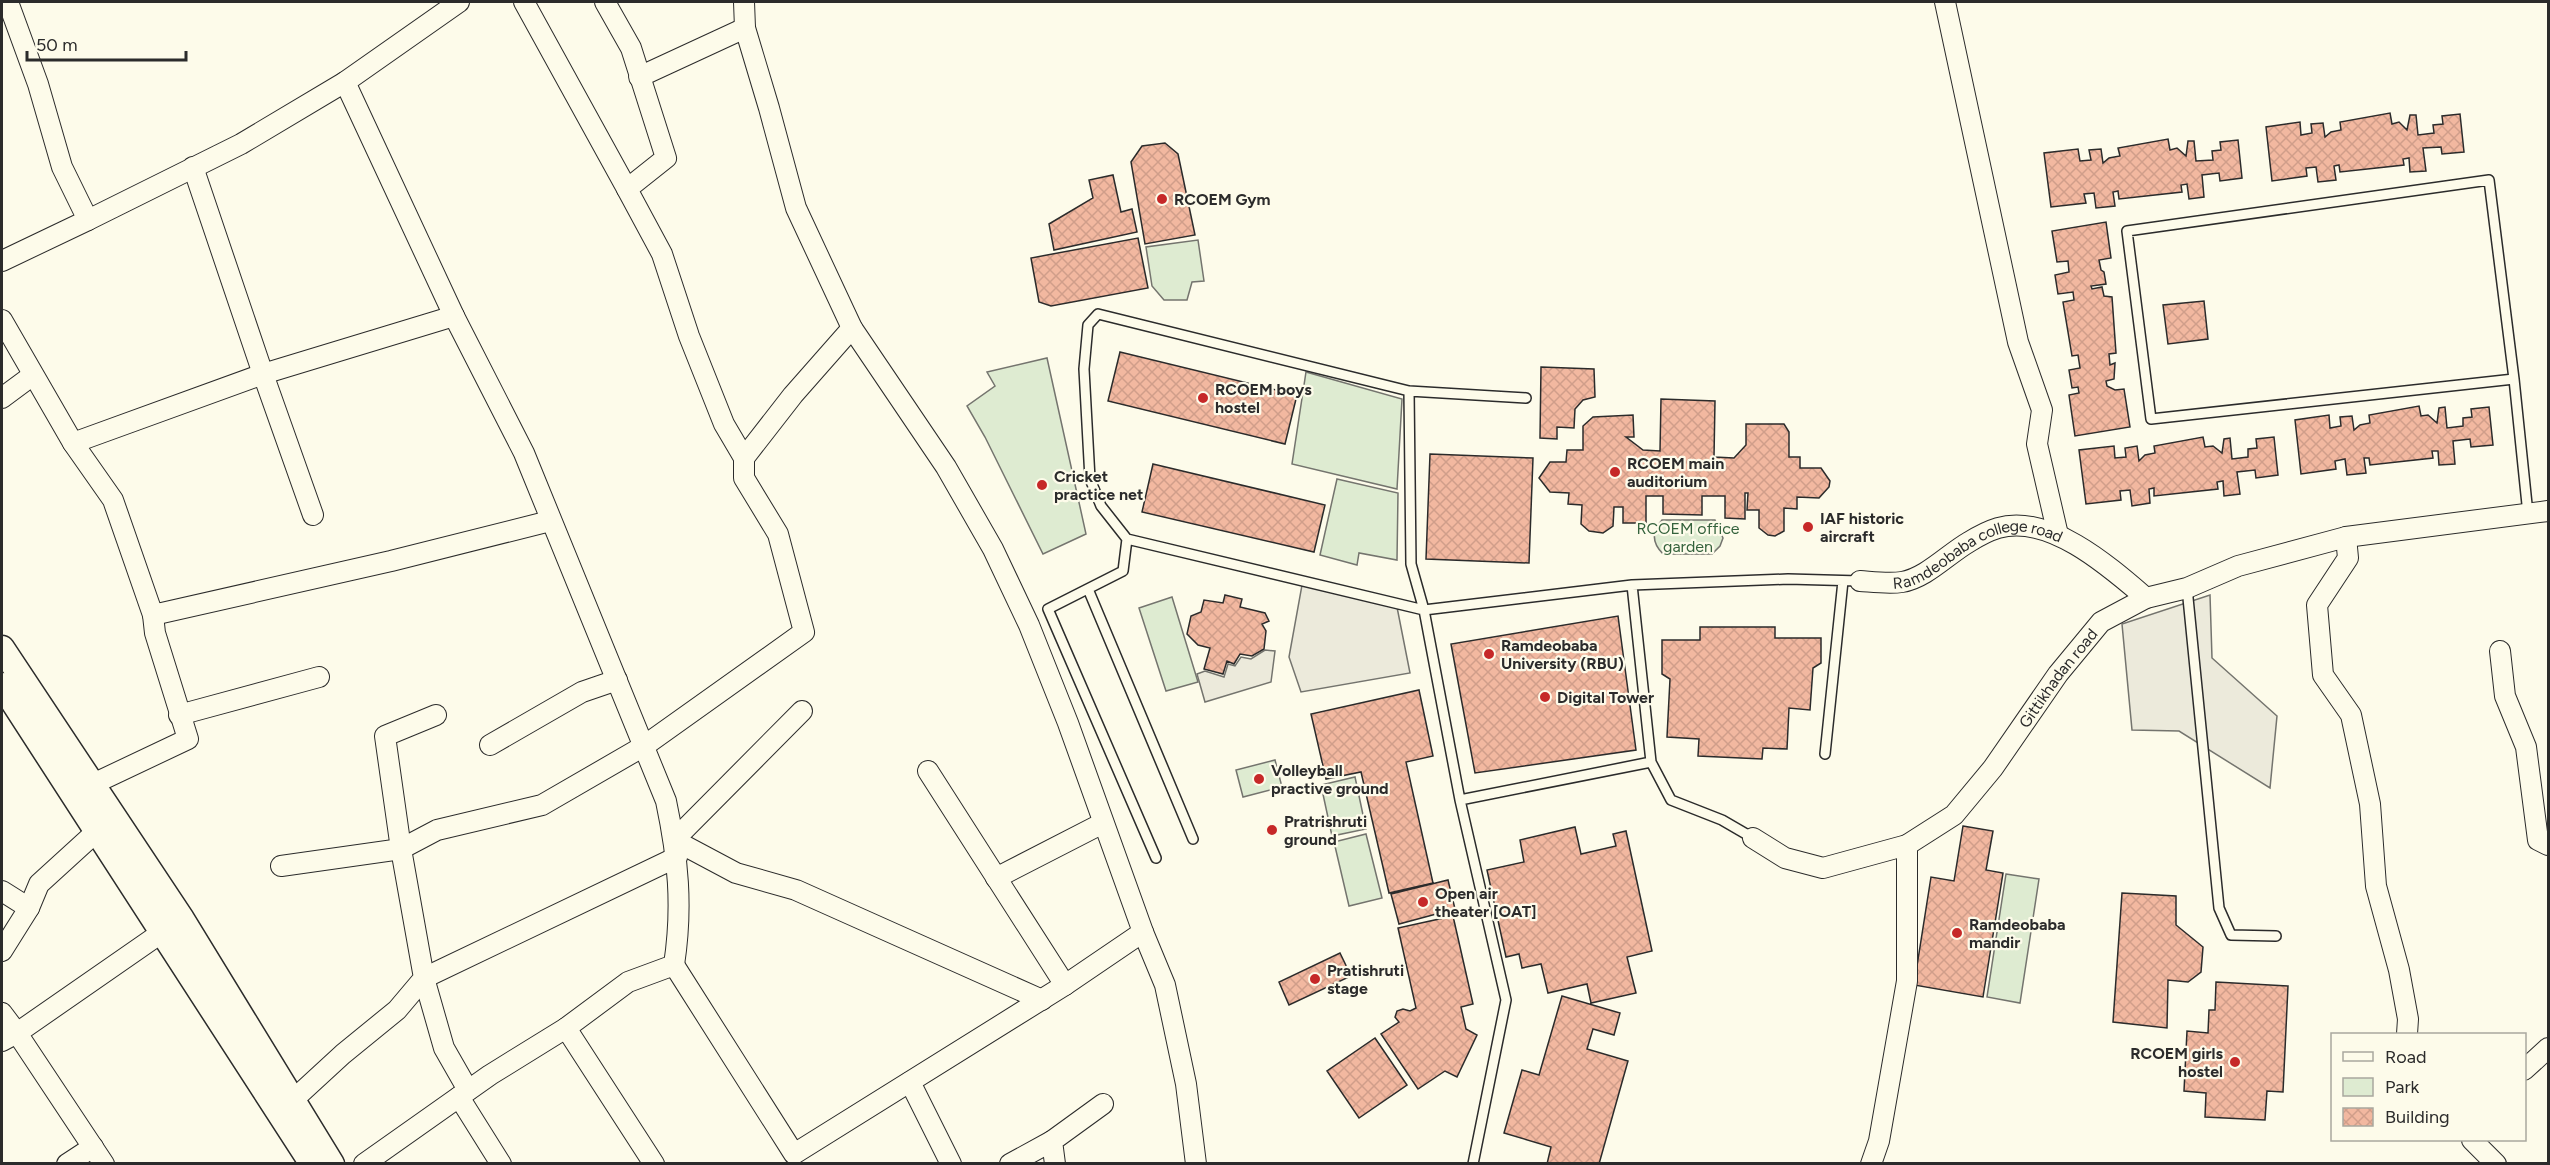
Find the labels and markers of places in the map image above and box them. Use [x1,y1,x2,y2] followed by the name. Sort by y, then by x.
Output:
[1174,190,1271,209] place label: RCOEM Gym
[1155,192,1169,206] marker: RCOEM Gym
[1215,380,1312,417] place label: RCOEM boys hostel
[1196,391,1210,405] marker: RCOEM boys hostel
[1627,454,1724,491] place label: RCOEM main auditorium
[1608,465,1622,479] marker: RCOEM main auditorium
[1054,467,1143,504] place label: Cricket practice net
[1035,478,1049,492] marker: Cricket practice net
[1820,509,1904,546] place label: IAF historic aircraft
[1801,520,1815,534] marker: IAF historic aircraft
[1501,636,1624,673] place label: Ramdeobaba University (RBU)
[1482,647,1496,661] marker: Ramdeobaba University (RBU)
[1557,688,1654,707] place label: Digital Tower
[1538,690,1552,704] marker: Digital Tower
[1271,761,1389,798] place label: Volleyball practive ground
[1252,772,1266,786] marker: Volleyball practive ground
[1284,812,1367,849] place label: Pratrishruti ground
[1265,823,1279,837] marker: Pratrishruti ground
[1435,884,1537,921] place label: Open air theater [OAT]
[1416,895,1430,909] marker: Open air theater [OAT]
[1969,915,2066,952] place label: Ramdeobaba mandir
[1950,926,1964,940] marker: Ramdeobaba mandir
[1327,961,1404,998] place label: Pratishruti stage
[1308,972,1322,986] marker: Pratishruti stage
[2130,1044,2224,1081] place label: RCOEM girls hostel
[2228,1055,2242,1069] marker: RCOEM girls hostel

